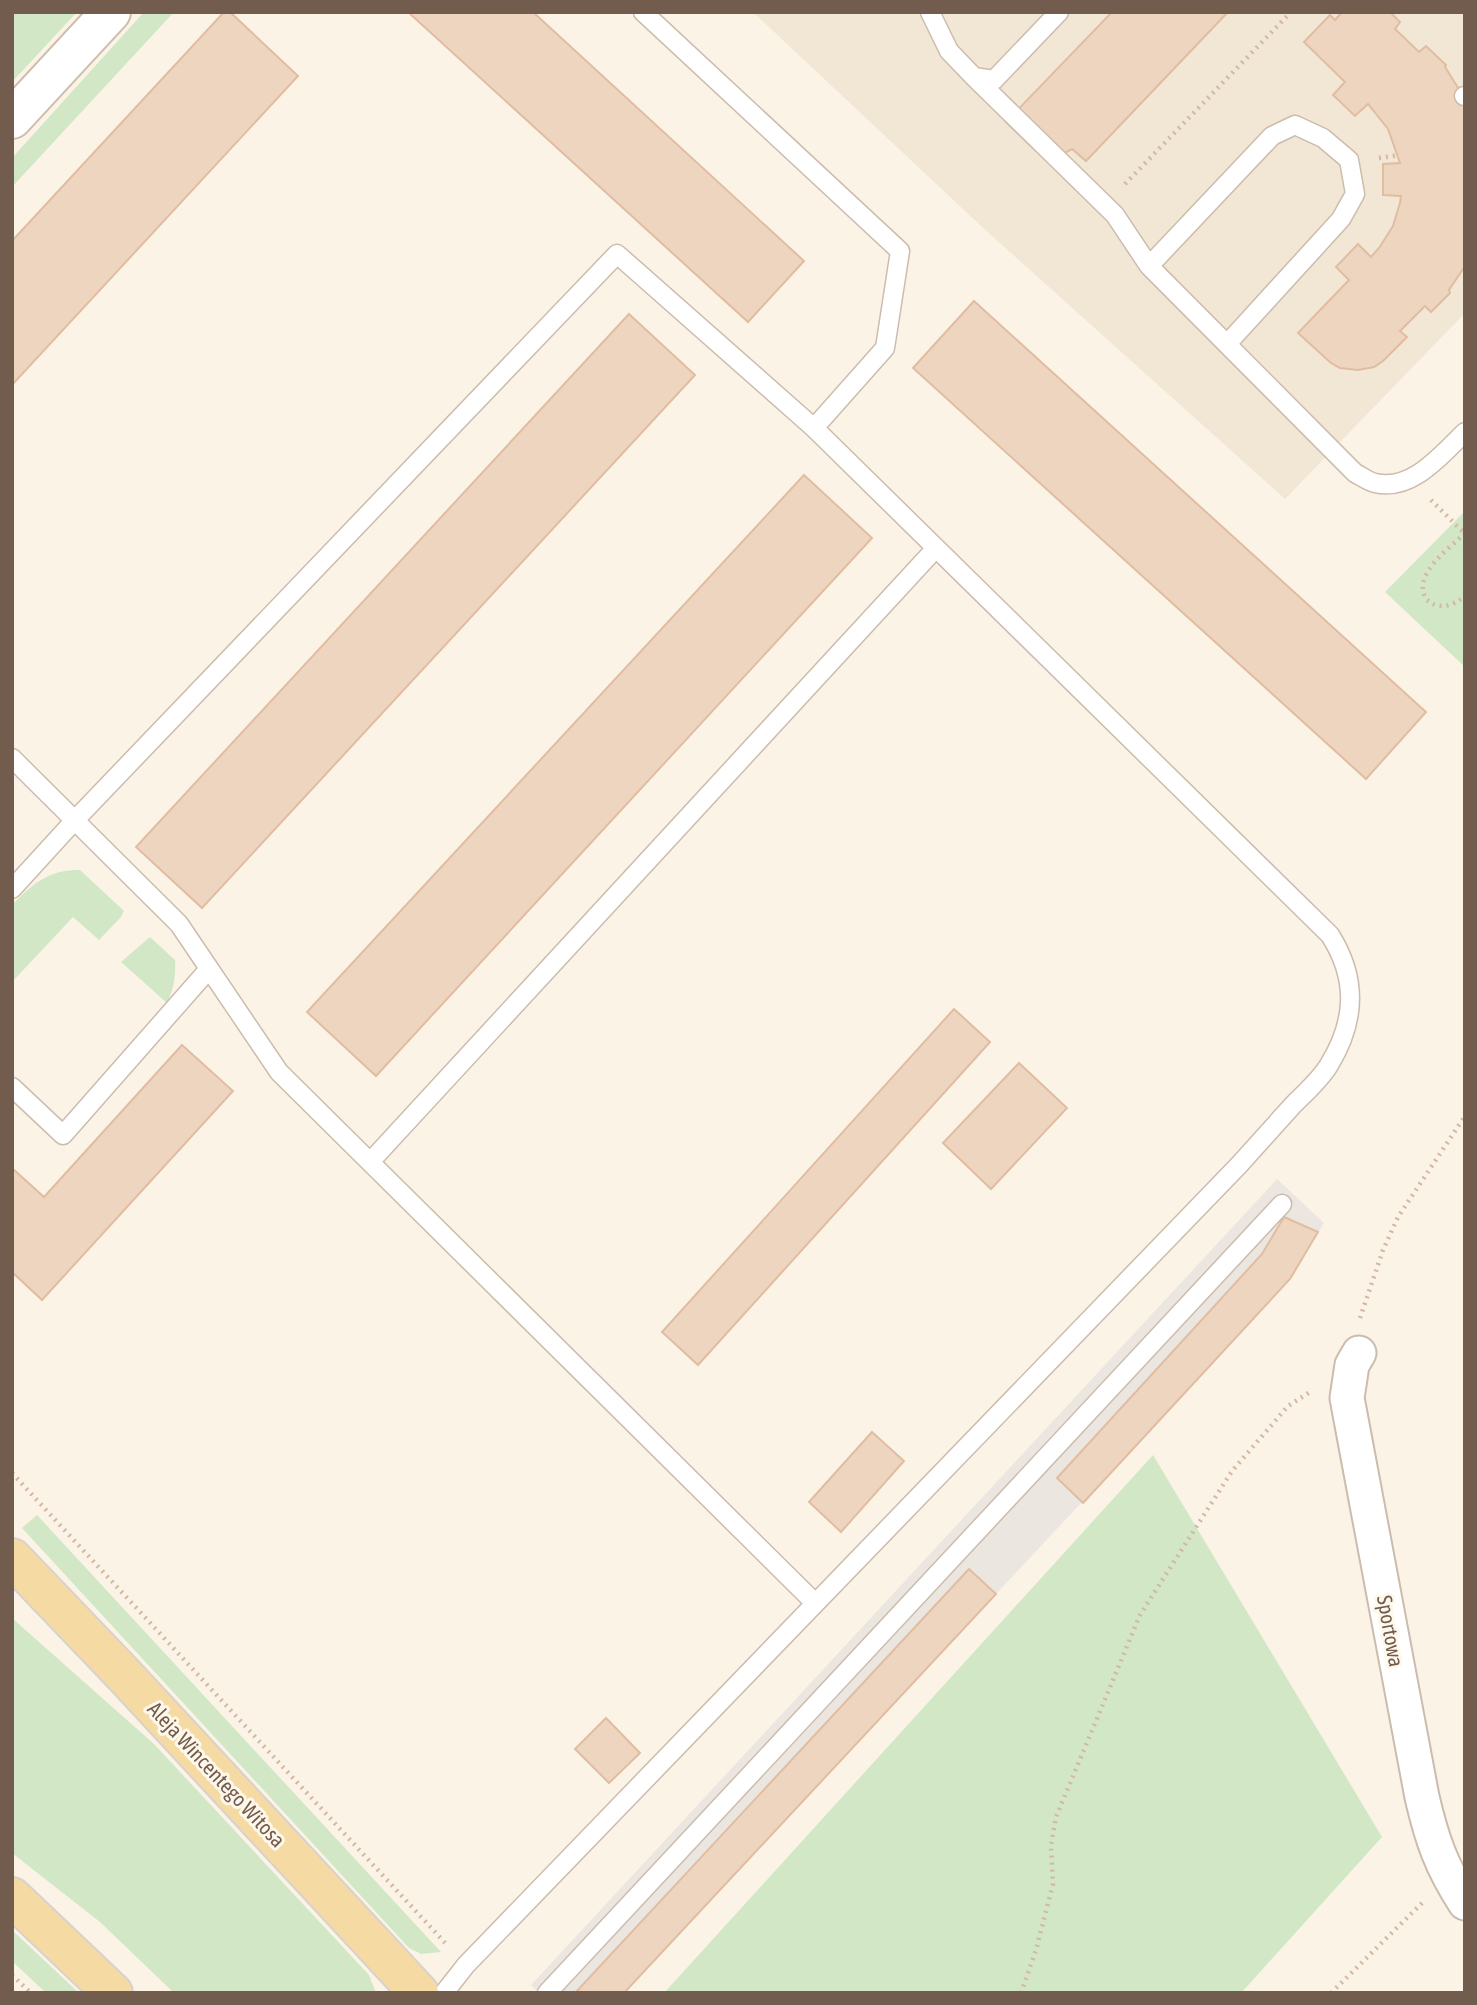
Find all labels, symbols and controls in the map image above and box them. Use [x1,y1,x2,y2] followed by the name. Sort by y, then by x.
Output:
[1373,1593,1409,1669] street label: Sportowa
[143,1696,291,1852] street label: Aleja Wincentego Witosa

